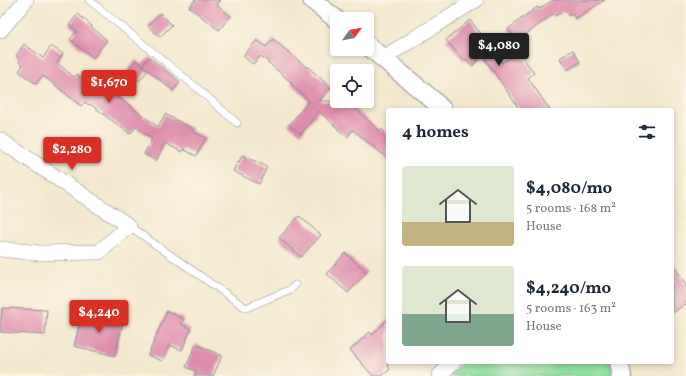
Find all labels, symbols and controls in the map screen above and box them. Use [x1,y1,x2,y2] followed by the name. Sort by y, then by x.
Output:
[330,12,374,56] north arrow
[330,12,374,108] map controls
[466,33,532,67] pin: $4,080
[478,37,520,55] text: $4,080
[330,64,374,108] button: locate
[76,70,142,104] pin: $1,670
[90,74,128,92] text: $1,670
[402,121,469,144] text: 4 homes
[636,121,658,143] icon: filters
[39,137,105,171] pin: $2,280
[52,141,92,159] text: $2,280
[526,177,612,200] text: $4,080/mo
[434,182,482,230] icon: home
[526,200,616,218] text: 5 rooms · 168 m²
[526,218,562,236] text: House
[526,277,611,300] text: $4,240/mo
[434,282,482,330] icon: home
[66,300,132,334] pin: $4,240
[526,300,616,318] text: 5 rooms · 163 m²
[78,304,120,322] text: $4,240
[526,318,562,336] text: House

